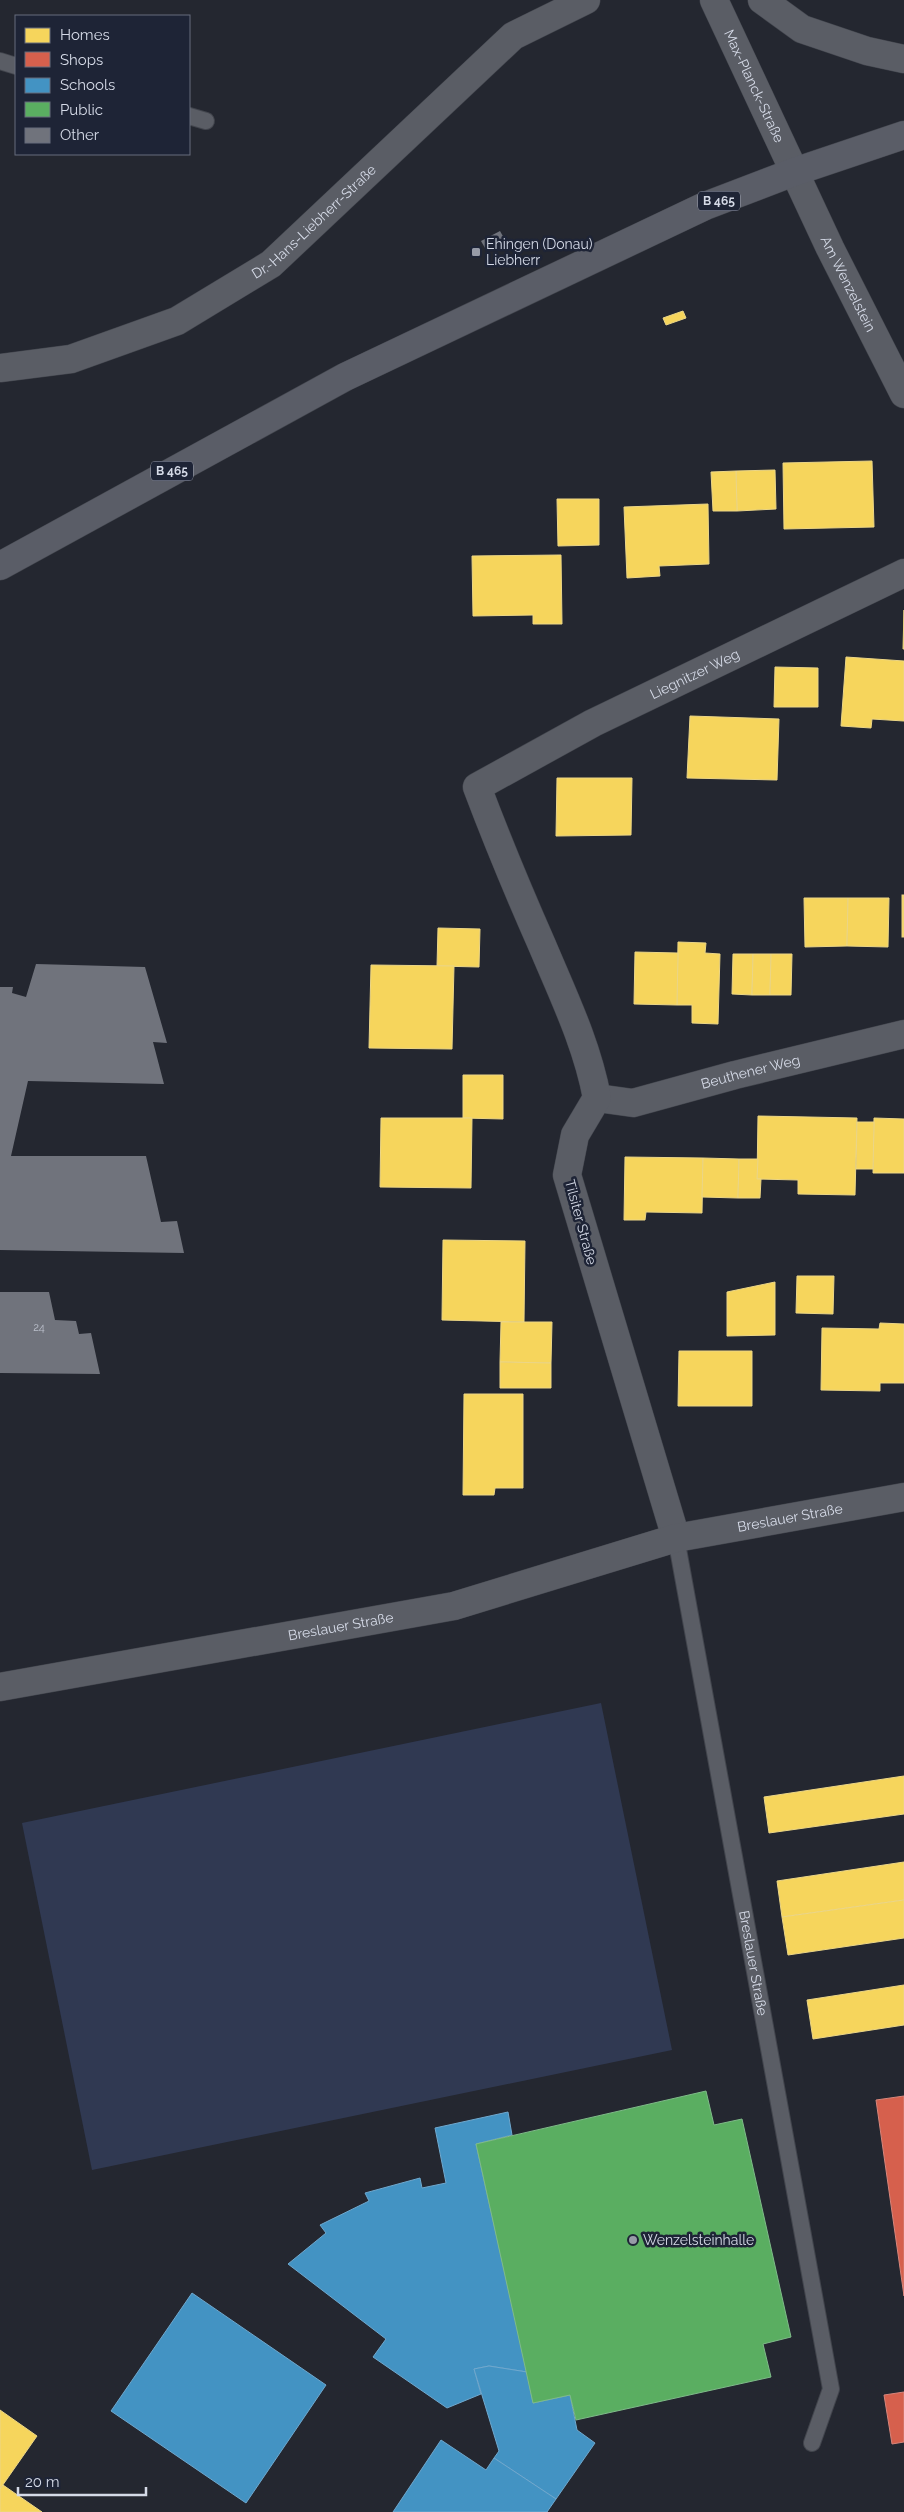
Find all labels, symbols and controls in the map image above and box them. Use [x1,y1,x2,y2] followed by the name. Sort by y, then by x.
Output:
[15,15,190,155] legend
[60,26,110,44] text: Homes
[721,27,788,145] street label: Max-Planck-Straße
[60,51,103,69] text: Shops
[60,76,115,94] text: Schools
[60,101,103,119] text: Public
[60,126,100,144] text: Other
[249,161,379,282] street label: Dr.-Hans-Liebherr-Straße
[698,192,740,210] road number: B 465
[818,233,879,334] street label: Am Wenzelstein
[486,236,593,268] place label: Ehingen (Donau) Liebherr
[470,246,482,258] marker: Ehingen (Donau) Liebherr
[151,462,193,481] road number: B 465
[647,646,742,702] street label: Liegnitzer Weg
[699,1051,802,1092] street label: Beuthener Weg
[562,1178,600,1266] street label: Tilsiter Straße
[33,1321,45,1334] house number: 24
[736,1500,844,1535] street label: Breslauer Straße
[287,1609,395,1643] street label: Breslauer Straße
[736,1909,771,2017] street label: Breslauer Straße
[643,2232,754,2248] place label: Wenzelsteinhalle
[627,2234,639,2246] marker: Wenzelsteinhalle
[18,2464,145,2496] scale bar
[25,2473,60,2491] text: 20 m

